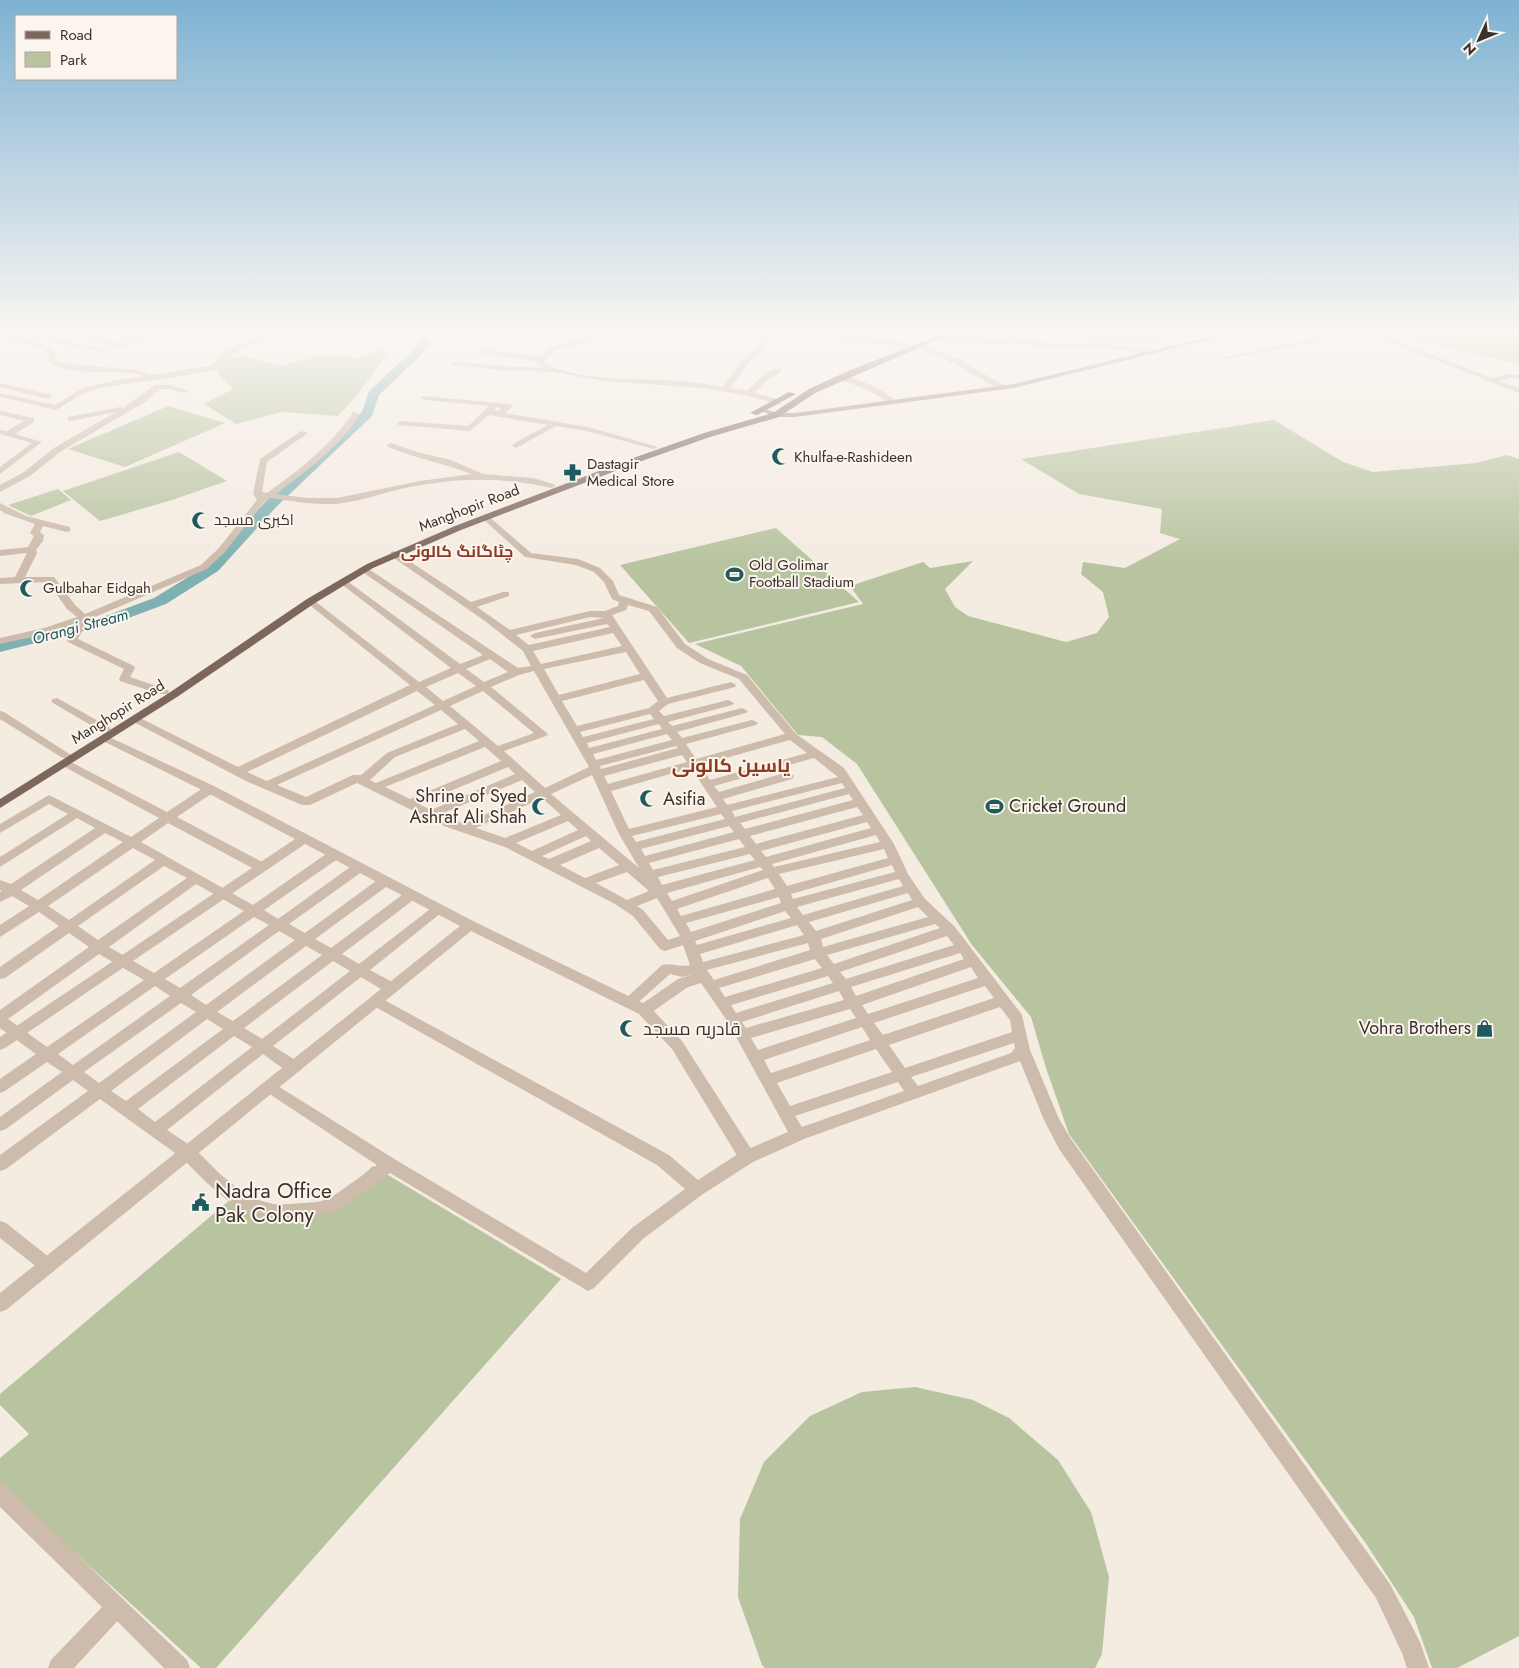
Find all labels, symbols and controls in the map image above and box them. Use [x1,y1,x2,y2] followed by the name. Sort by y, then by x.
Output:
[15,15,178,80] legend
[1454,15,1504,65] north arrow
[60,24,92,46] text: Road
[1459,38,1481,60] text: N
[60,49,87,71] text: Park
[794,446,913,468] place label: Khulfa-e-Rashideen
[770,447,790,467] mosque icon: Khulfa-e-Rashideen
[587,453,675,492] place label: Dastagir Medical Store
[563,463,583,483] pharmacy icon: Dastagir Medical Store
[415,479,523,537] street label: Manghopir Road
[214,509,294,531] place label: اکبری مسجد
[190,510,210,530] mosque icon: اکبری مسجد
[401,540,513,563] district label: چٹاگانگ کالونی
[749,554,854,593] place label: Old Golimar Football Stadium
[725,564,745,584] sports icon: Old Golimar Football Stadium
[43,577,151,599] place label: Gulbahar Eidgah
[19,578,39,598] mosque icon: Gulbahar Eidgah
[30,603,131,650] water label: Orangi Stream
[67,675,169,749] street label: Manghopir Road
[672,752,790,779] district label: یاسین کالونی
[410,783,527,830] place label: Shrine of Syed Ashraf Ali Shah
[663,786,705,812] place label: Asifia
[639,789,659,809] mosque icon: Asifia
[1009,793,1126,819] place label: Cricket Ground
[531,796,551,816] mosque icon: Shrine of Syed Ashraf Ali Shah
[985,796,1005,816] sports icon: Cricket Ground
[1359,1015,1471,1041] place label: Vohra Brothers
[643,1016,741,1042] place label: قادریہ مسجد
[1475,1018,1495,1038] shop icon: Vohra Brothers
[619,1019,639,1039] mosque icon: قادریہ مسجد
[215,1176,332,1230] place label: Nadra Office Pak Colony
[191,1193,211,1213] public building icon: Nadra Office Pak Colony

